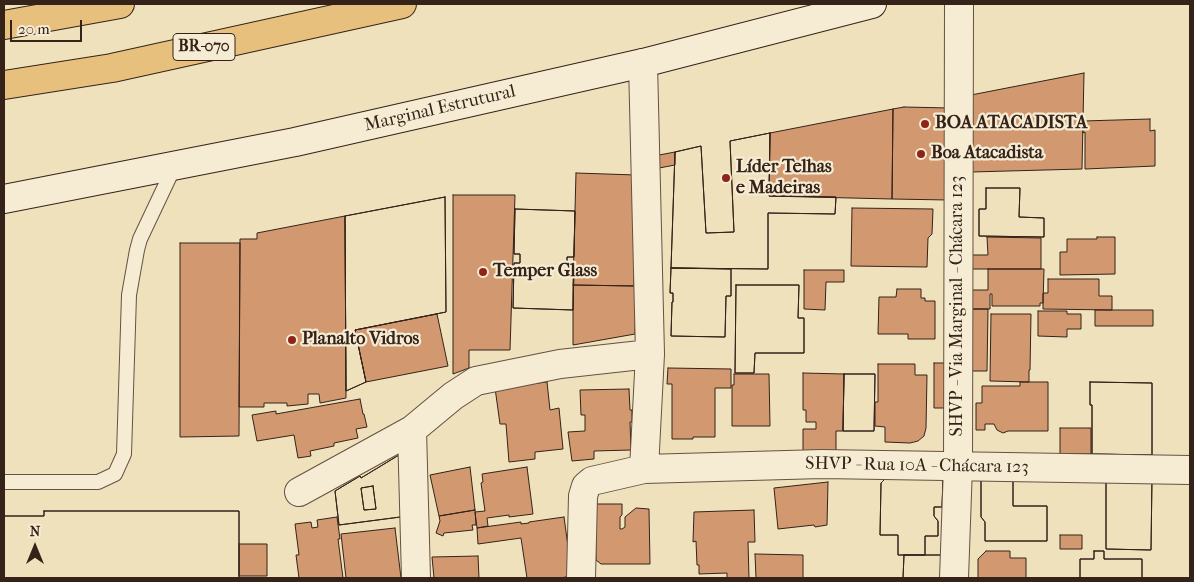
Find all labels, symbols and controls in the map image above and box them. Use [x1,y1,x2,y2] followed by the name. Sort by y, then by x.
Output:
[12,10,85,42] scale bar
[18,20,50,38] text: 20 m
[173,34,235,61] road number: BR-070
[362,81,518,137] street label: Marginal Estrutural
[935,113,1087,135] place label: BOA ATACADISTA
[919,118,931,130] marker: BOA ATACADISTA
[931,143,1043,165] place label: Boa Atacadista
[915,148,927,160] marker: Boa Atacadista
[736,157,832,200] place label: Líder Telhas e Madeiras
[720,172,732,184] marker: Líder Telhas e Madeiras
[947,176,969,436] street label: SHVP - Via Marginal - Chácara 123
[493,261,597,283] place label: Temper Glass
[477,266,489,278] marker: Temper Glass
[302,329,419,351] place label: Planalto Vidros
[286,334,298,346] marker: Planalto Vidros
[805,453,1029,479] street label: SHVP - Rua 10A - Chácara 123
[10,522,60,572] north arrow
[30,523,40,540] text: N

